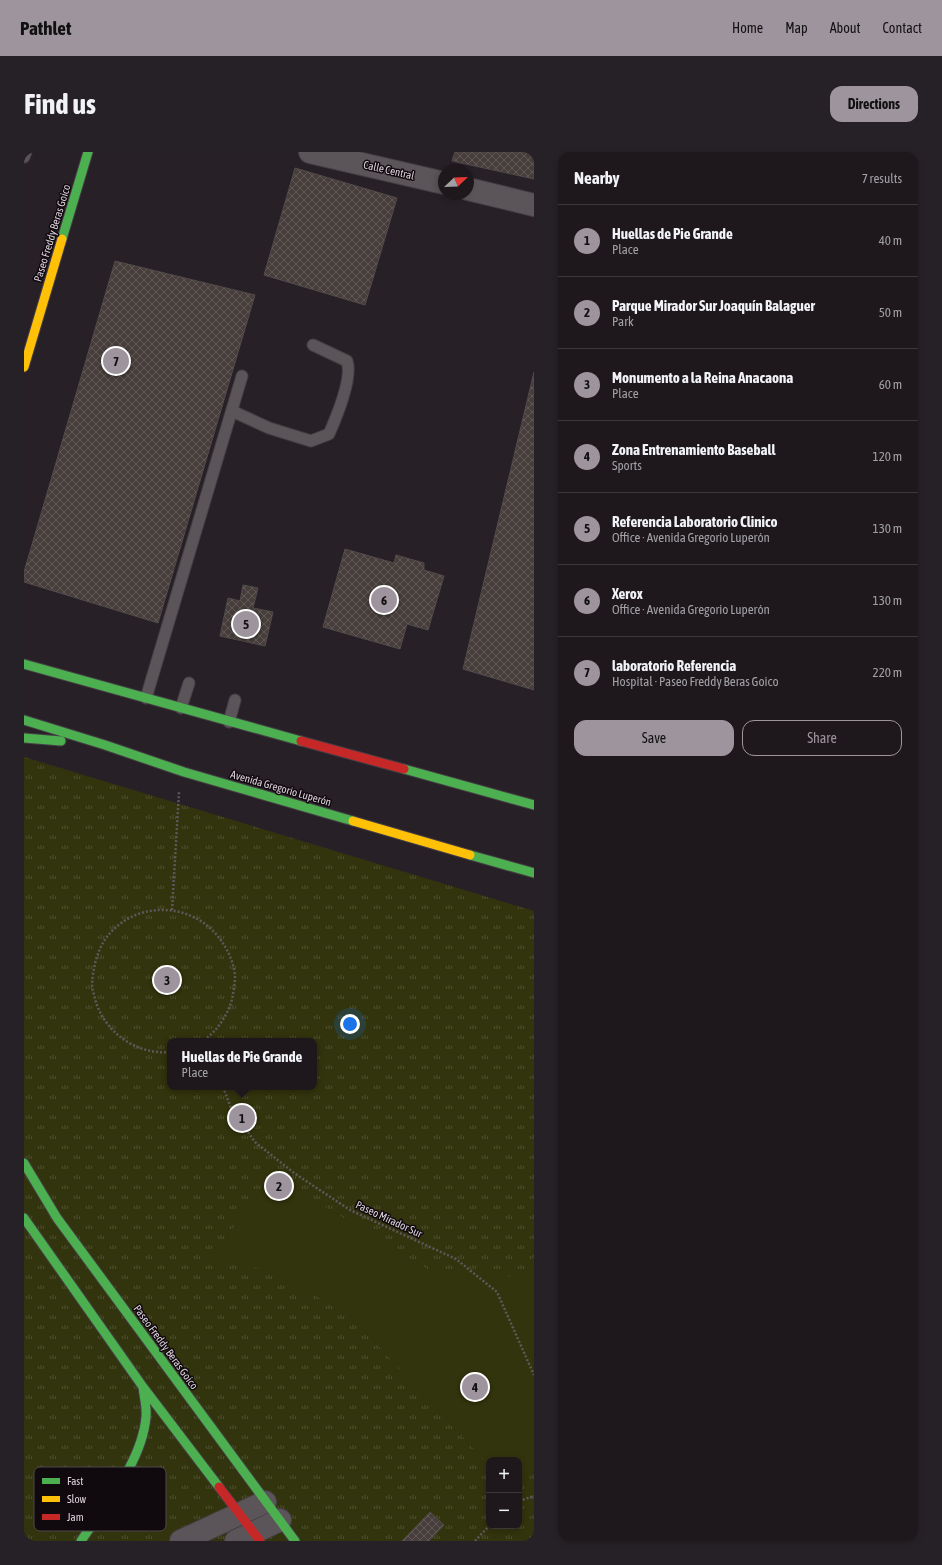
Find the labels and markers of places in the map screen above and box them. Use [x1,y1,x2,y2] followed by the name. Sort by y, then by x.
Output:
[103,346,129,376] pin: 7
[371,585,397,615] pin: 6
[233,609,259,639] pin: 5
[154,965,180,995] pin: 3
[229,1103,255,1133] pin: 1
[266,1171,292,1201] pin: 2
[462,1372,488,1402] pin: 4

